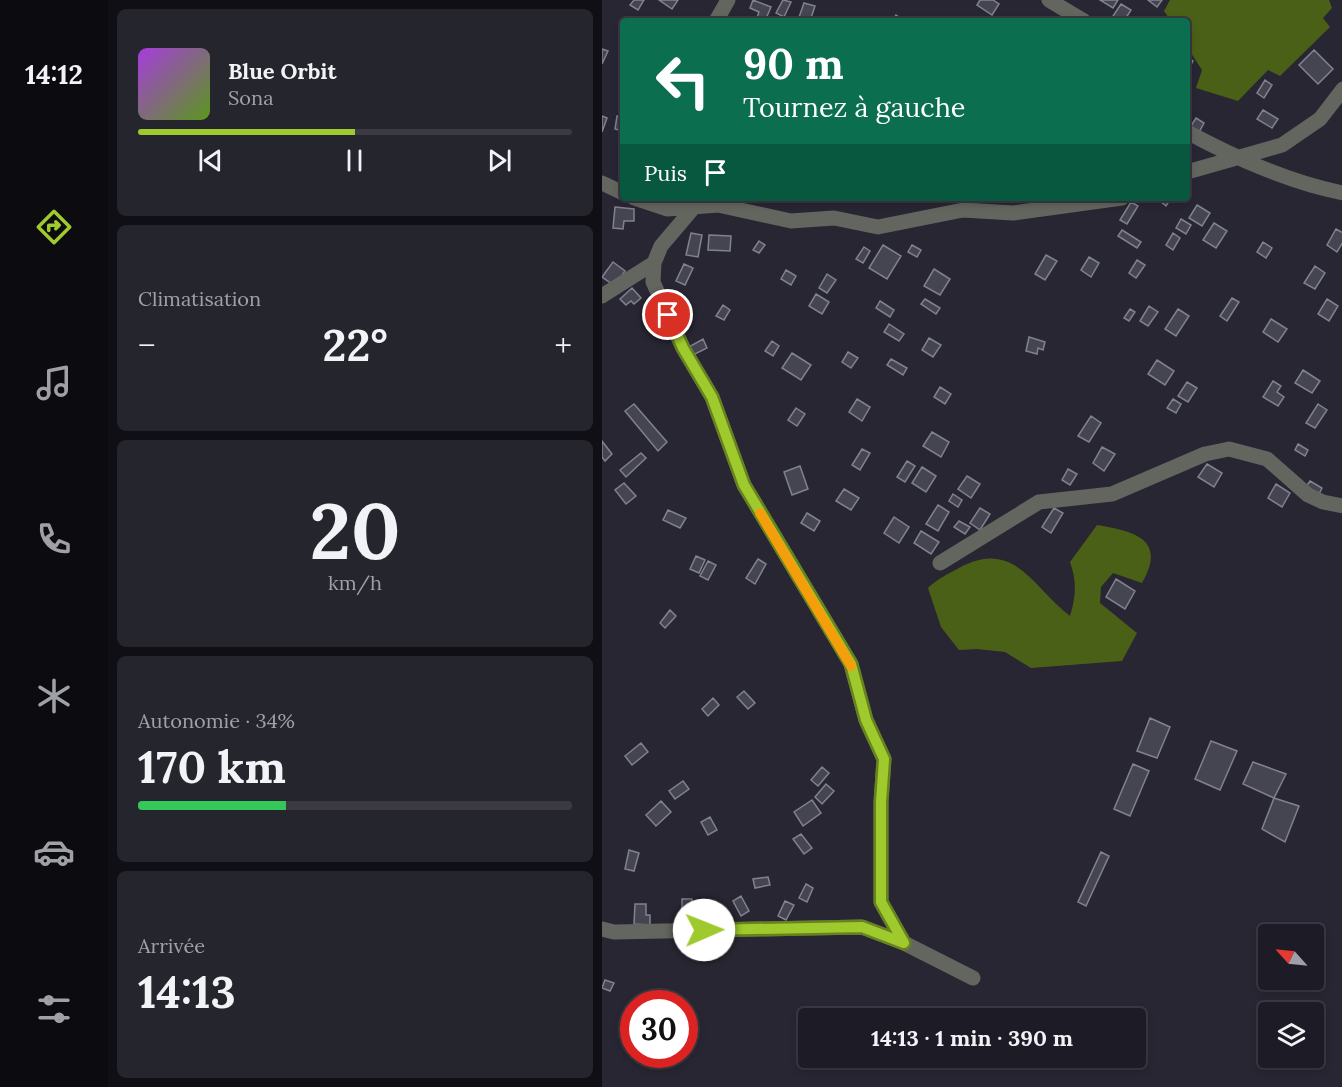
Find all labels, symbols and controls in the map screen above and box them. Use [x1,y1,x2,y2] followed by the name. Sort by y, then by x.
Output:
[743,37,844,91] text: 90 m
[644,42,722,120] icon: left
[25,57,83,91] text: 14:12
[228,57,336,85] text: Blue Orbit
[228,85,274,110] text: Sona
[743,90,966,124] text: Tournez à gauche
[194,144,227,177] icon: previous
[338,144,371,177] icon: pause
[483,144,516,177] icon: next
[699,156,732,189] icon: arrive
[644,159,687,187] text: Puis
[33,206,75,248] icon: directions
[138,286,261,311] text: Climatisation
[642,289,693,340] pin
[651,298,684,331] icon: arrive
[322,316,388,373] text: 22°
[138,324,156,366] text: −
[554,324,572,366] text: +
[33,362,75,404] icon: music
[309,481,401,580] text: 20
[33,518,75,560] icon: phone
[328,570,382,595] text: km/h
[33,675,75,717] icon: climate
[138,708,295,733] text: Autonomie · 34%
[138,738,286,795] text: 170 km
[33,831,75,873] icon: car
[672,898,736,962] position arrow
[1258,924,1324,990] north arrow
[1258,924,1324,1068] map controls
[138,933,205,958] text: Arrivée
[138,963,236,1020] text: 14:13
[33,988,75,1030] icon: filters
[620,990,698,1068] speed limit sign: 30
[1258,1002,1324,1068] button: layers
[871,1024,1073,1052] text: 14:13 · 1 min · 390 m

